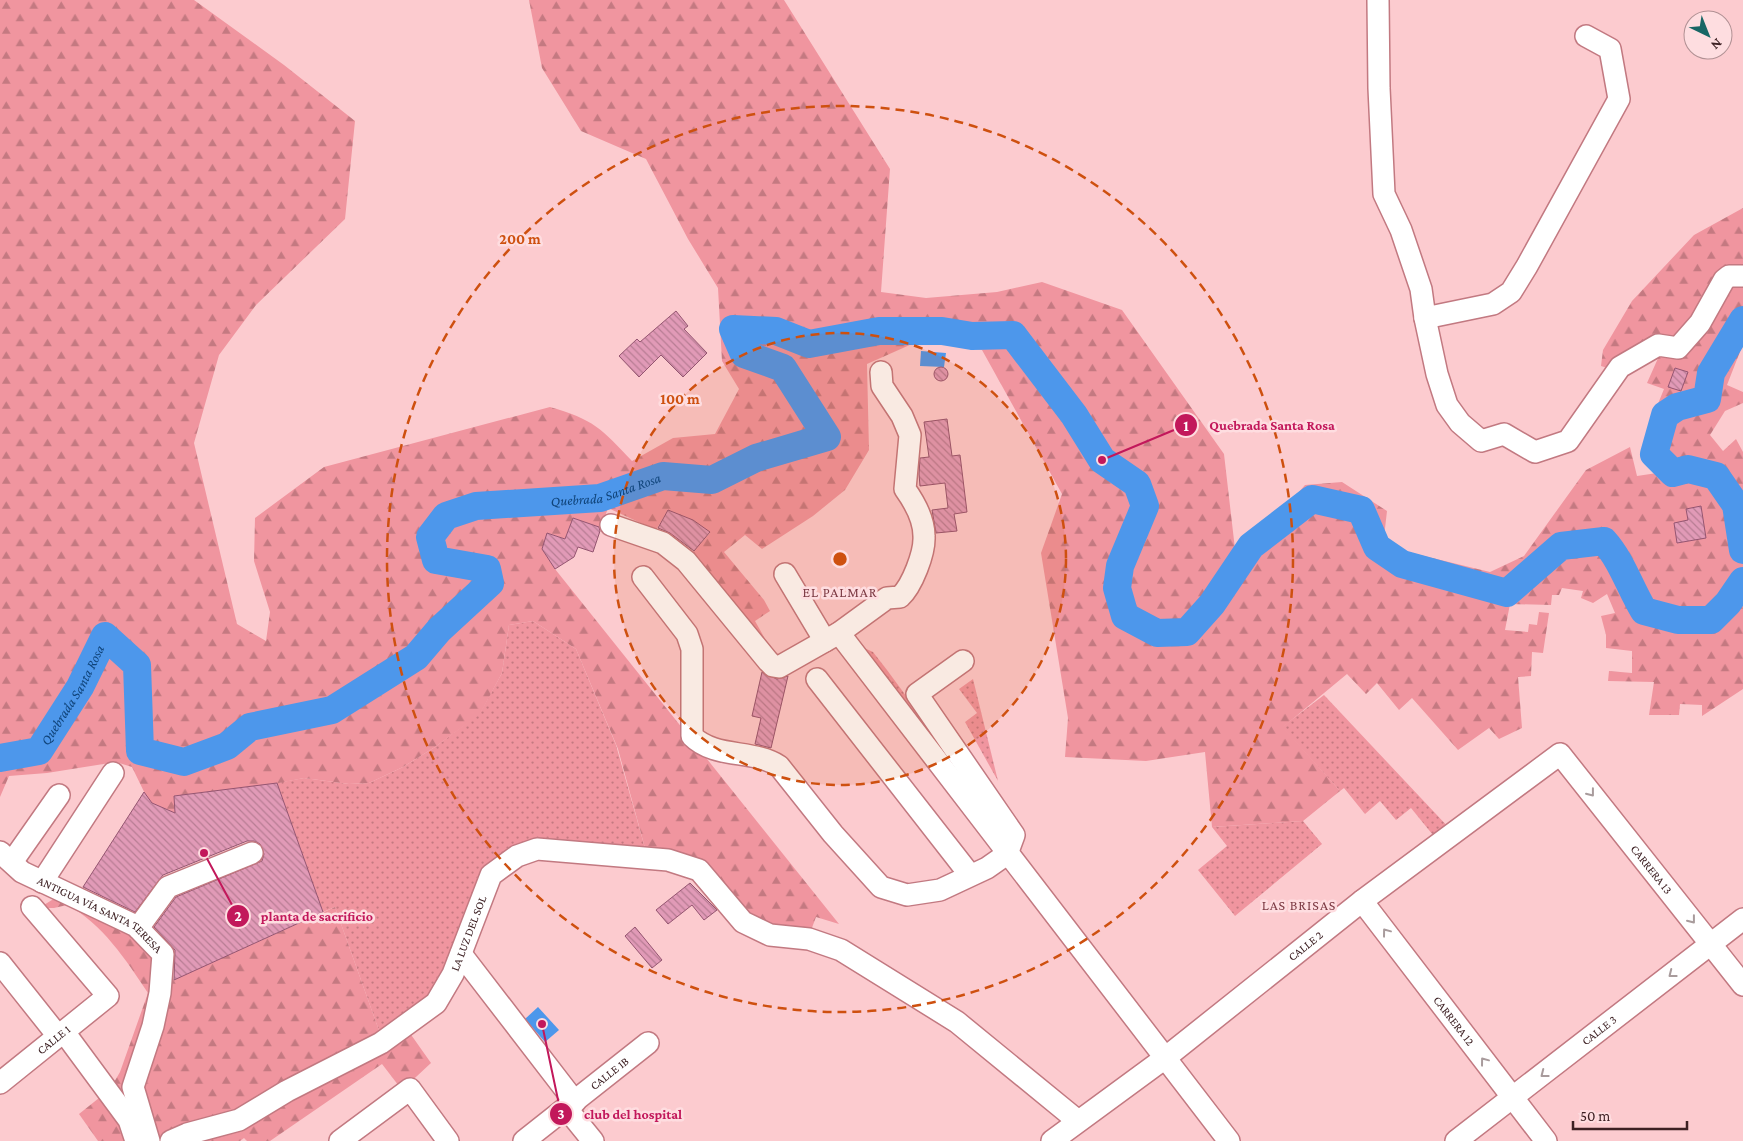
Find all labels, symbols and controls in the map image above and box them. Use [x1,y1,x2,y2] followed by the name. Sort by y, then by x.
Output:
[1683,10,1733,60] north arrow
[1708,35,1726,54] text: N
[499,231,541,247] text: 200 m
[660,391,700,407] text: 100 m
[1174,411,1344,440] callout: Quebrada Santa Rosa
[1209,417,1335,433] text: Quebrada Santa Rosa
[1183,418,1189,434] text: 1
[550,469,663,509] water label: Quebrada Santa Rosa
[831,550,849,568] centre of rings
[802,584,878,600] district label: EL PALMAR
[37,642,108,748] water label: Quebrada Santa Rosa
[1585,787,1593,796] one-way arrow
[1628,842,1675,897] street label: CARRERA 13
[35,873,165,956] street label: ANTIGUA VÍA SANTA TERESA
[448,894,489,973] street label: LA LUZ DEL SOL
[1262,897,1336,913] district label: LAS BRISAS
[226,901,383,930] callout: planta de sacrificio
[234,908,242,924] text: 2
[261,908,373,924] text: planta de sacrificio
[1686,914,1694,923] one-way arrow
[1285,928,1326,964] street label: CALLE 2
[1383,929,1391,938] one-way arrow
[1669,968,1678,976] one-way arrow
[1430,993,1477,1049] street label: CARRERA 12
[1579,1012,1620,1048] street label: CALLE 3
[34,1022,73,1057] street label: CALLE 1
[587,1054,632,1093] street label: CALLE 1B
[1481,1057,1490,1067] one-way arrow
[1541,1068,1550,1076] one-way arrow
[1573,1098,1687,1130] scale bar
[549,1100,692,1129] callout: club del hospital
[557,1106,565,1122] text: 3
[584,1106,682,1122] text: club del hospital
[1580,1108,1610,1124] text: 50 m

